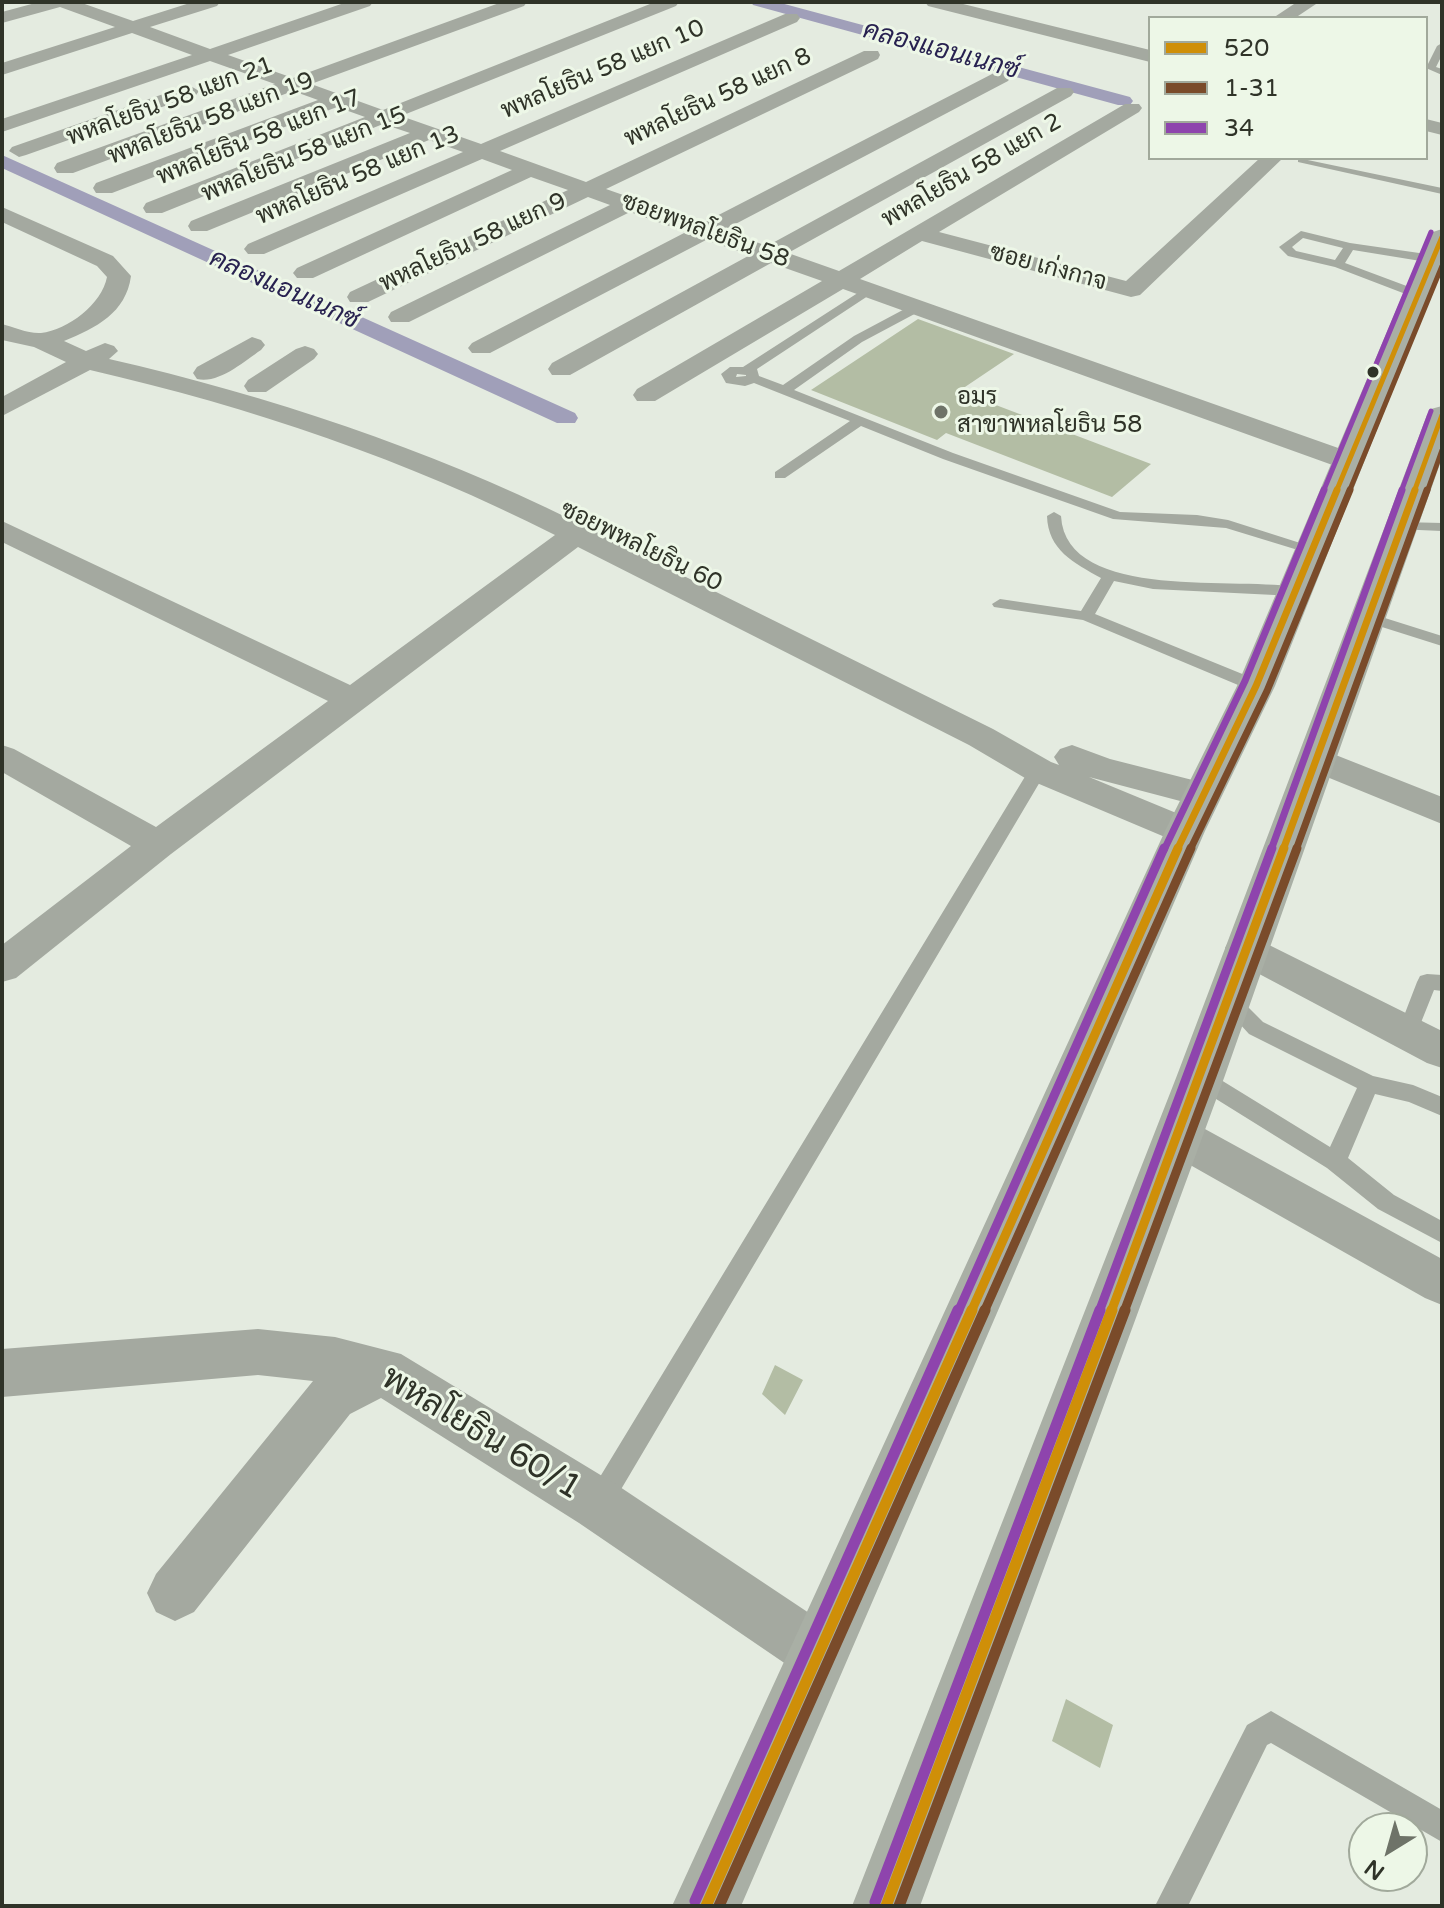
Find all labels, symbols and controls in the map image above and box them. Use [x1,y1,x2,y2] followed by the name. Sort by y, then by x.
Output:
[497,14,709,126] street label: พหลโยธิน 58 แยก 10
[860,15,1022,87] water label: คลองแอนเนกซ์
[1148,16,1428,160] legend
[1224,34,1269,63] text: 520
[620,42,816,154] street label: พหลโยธิน 58 แยก 8
[63,51,277,153] street label: พหลโยธิน 58 แยก 21
[104,66,318,172] street label: พหลโยธิน 58 แยก 19
[1224,74,1279,103] text: 1-31
[153,84,365,192] street label: พหลโยธิน 58 แยก 17
[198,101,410,209] street label: พหลโยธิน 58 แยก 15
[877,108,1067,234] street label: พหลโยธิน 58 แยก 2
[1224,114,1254,143] text: 34
[252,120,464,232] street label: พหลโยธิน 58 แยก 13
[375,187,571,299] street label: พหลโยธิน 58 แยก 9
[617,187,793,275] street label: ซอยพหลโยธิน 58
[986,239,1110,297] street label: ซอย เก่งกาจ
[204,243,364,337] water label: คลองแอนเนกซ์
[1365,364,1381,380] unlabelled marker
[957,384,1142,440] place label: อมร สาขาพหลโยธิน 58
[932,403,950,421] marker: อมร สาขาพหลโยธิน 58
[555,495,727,599] street label: ซอยพหลโยธิน 60
[374,1358,588,1510] street label: พหลโยธิน 60/1
[1348,1812,1428,1892] north arrow
[1360,1854,1390,1885] text: N

